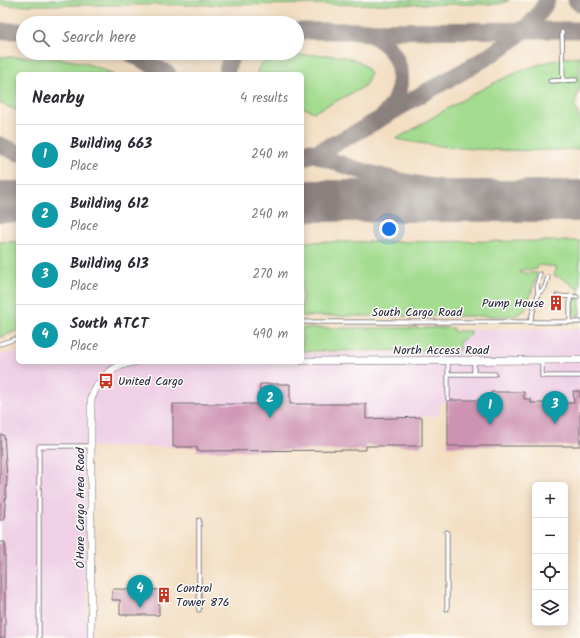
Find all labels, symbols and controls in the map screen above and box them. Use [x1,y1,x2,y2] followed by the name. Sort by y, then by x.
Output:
[16,16,304,60] search box
[62,26,136,50] text: Search here
[30,27,52,49] icon: search
[32,85,84,112] text: Nearby
[240,88,288,109] text: 4 results
[70,132,152,156] text: Building 663
[43,144,47,165] text: 1
[251,144,288,165] text: 240 m
[70,156,98,177] text: Place
[70,192,149,216] text: Building 612
[41,204,49,225] text: 2
[251,204,288,225] text: 240 m
[70,216,98,237] text: Place
[379,219,399,239] your location
[70,252,149,276] text: Building 613
[41,264,49,285] text: 3
[252,264,288,285] text: 270 m
[70,276,98,297] text: Place
[482,294,545,313] place label: Pump House
[547,294,565,312] building icon: Pump House
[372,303,463,322] street label: South Cargo Road
[70,312,148,336] text: South ATCT
[41,324,49,345] text: 4
[252,324,288,345] text: 490 m
[70,336,98,357] text: Place
[393,341,490,360] street label: North Access Road
[97,372,115,390] bus stop icon: United Cargo
[118,372,183,391] place label: United Cargo
[257,385,283,418] pin: 2
[542,391,568,424] pin: 3
[477,392,503,425] pin: 1
[71,447,90,568] street label: O'Hare Cargo Area Road
[532,482,568,626] map controls
[532,482,568,518] button: +
[532,518,568,554] button: −
[532,554,568,590] button: locate
[127,575,153,608] pin: 4
[176,579,230,612] place label: Control Tower 876
[155,586,173,604] building icon: Control Tower 876
[532,590,568,626] button: layers

